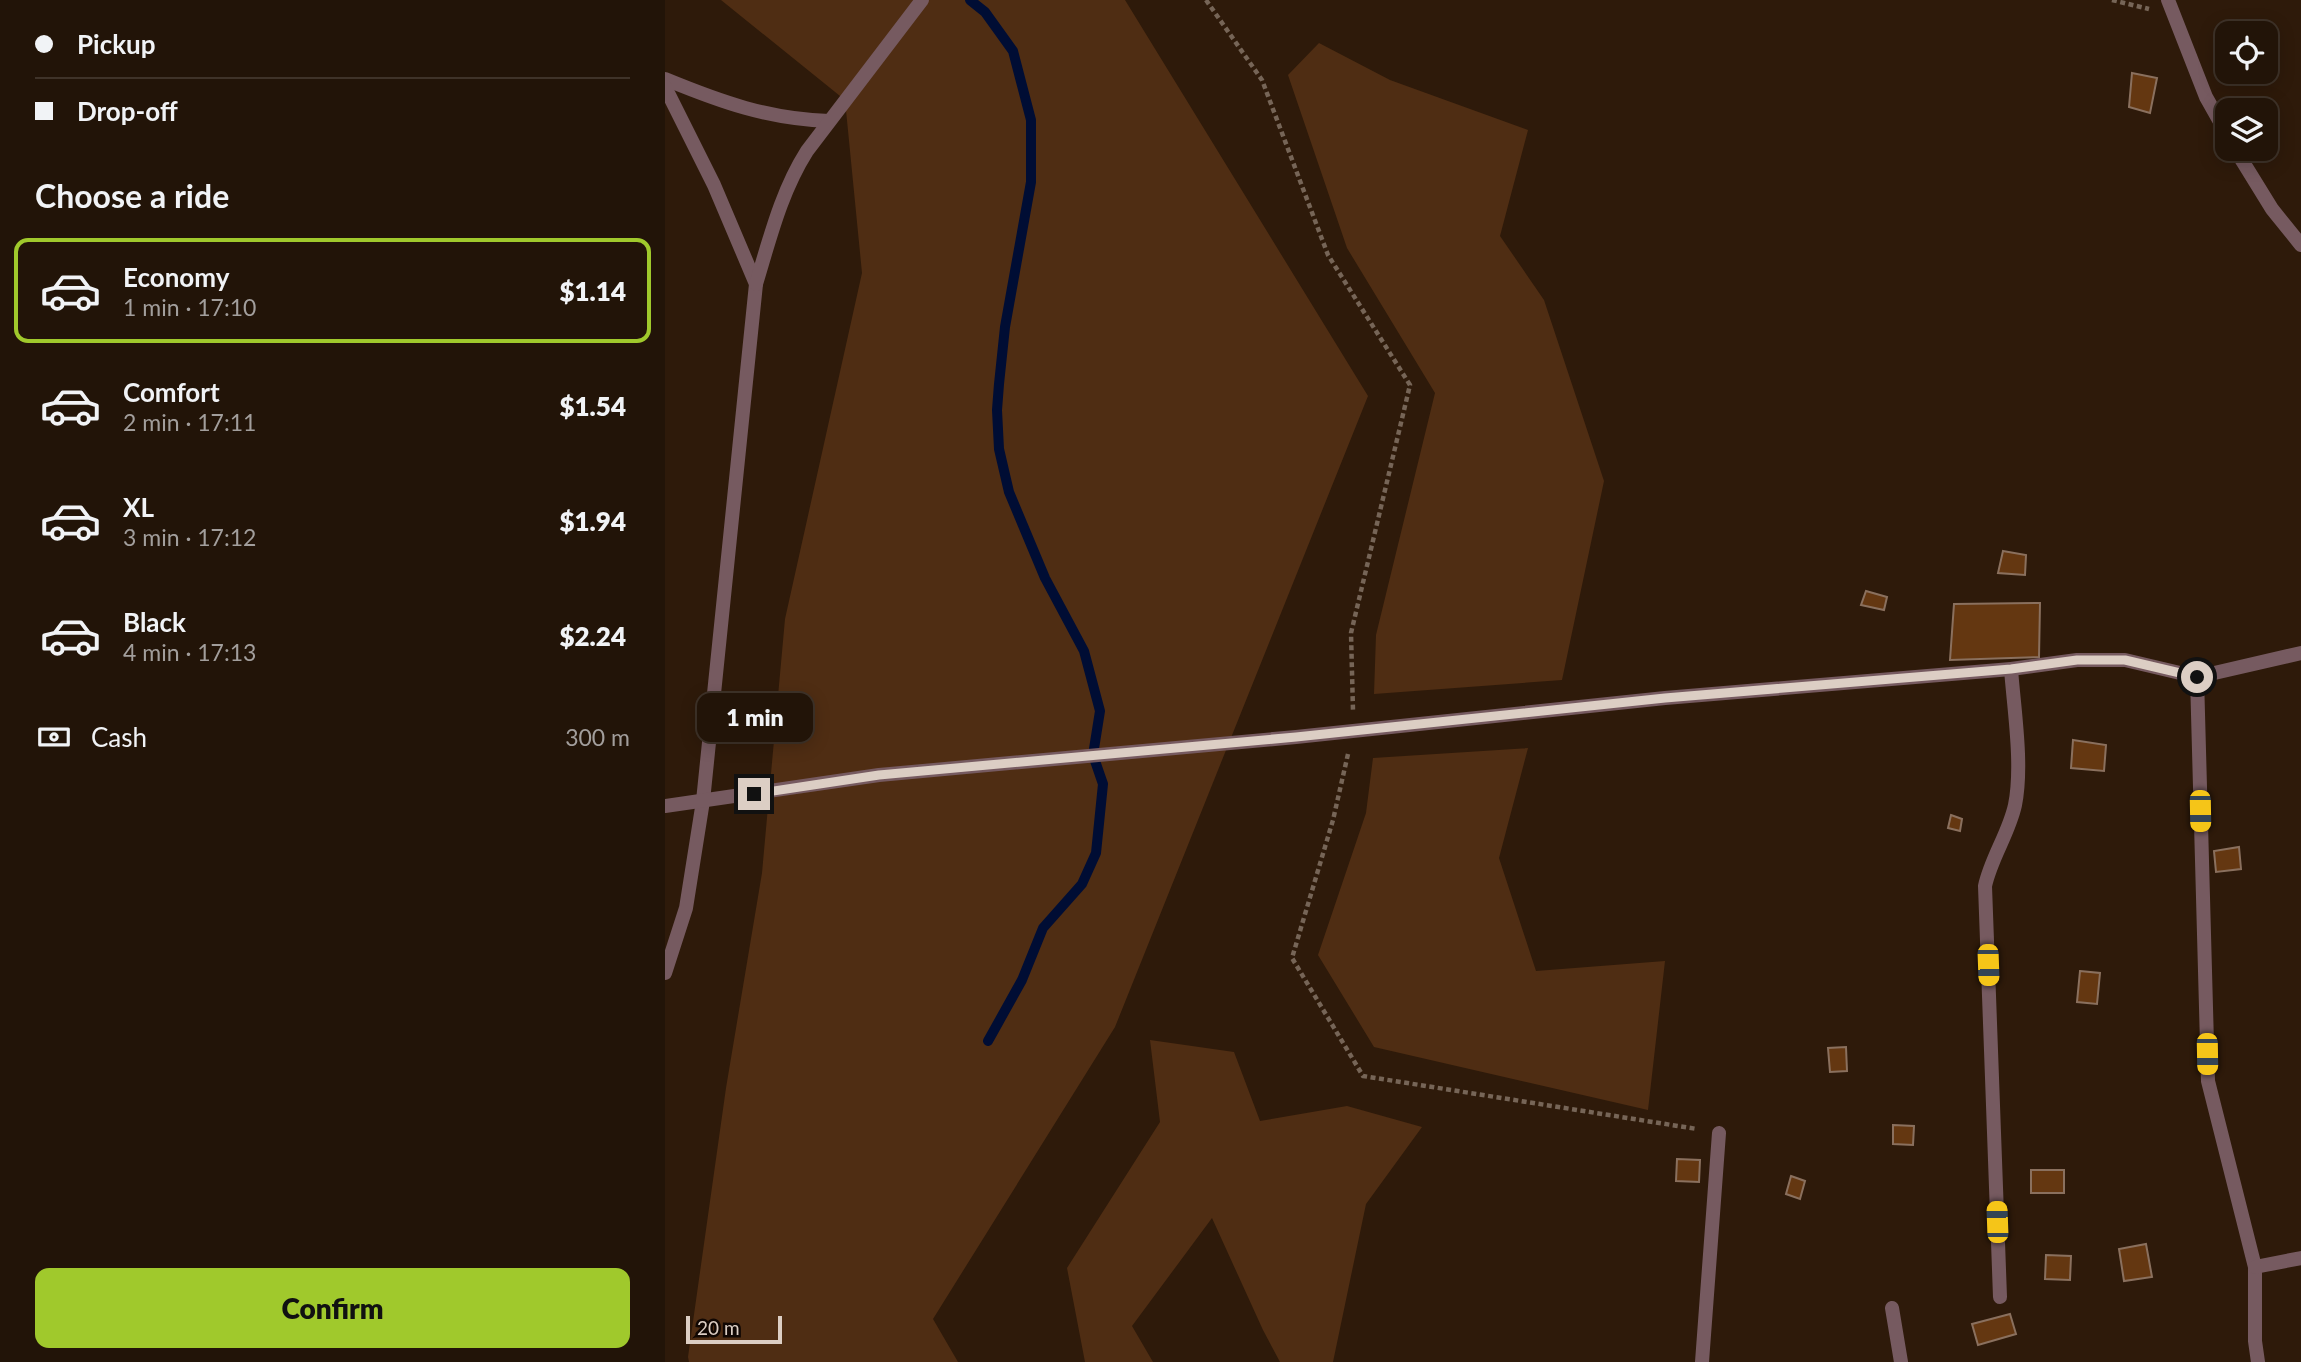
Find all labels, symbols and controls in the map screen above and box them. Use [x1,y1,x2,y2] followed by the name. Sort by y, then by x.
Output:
[2215,21,2278,161] map controls
[2215,21,2278,84] button: locate
[77,28,156,60] text: Pickup
[77,95,178,127] text: Drop-off
[2215,98,2278,161] button: layers
[35,176,229,215] text: Choose a ride
[39,259,102,322] icon: car
[123,261,229,293] text: Economy
[559,275,626,307] text: $1.14
[123,293,256,321] text: 1 min · 17:10
[39,374,102,437] icon: car
[123,376,220,408] text: Comfort
[559,390,626,422] text: $1.54
[123,408,256,436] text: 2 min · 17:11
[39,489,102,552] icon: car
[123,491,154,523] text: XL
[559,505,626,537] text: $1.94
[123,523,256,551] text: 3 min · 17:12
[39,604,102,667] icon: car
[123,606,186,638] text: Black
[559,620,626,652] text: $2.24
[123,638,256,666] text: 4 min · 17:13
[2181,661,2213,693] route start
[696,692,812,742] callout: 1 min
[726,703,784,731] text: 1 min
[35,718,73,756] icon: cash
[91,721,147,753] text: Cash
[565,723,630,751] text: 300 m
[738,778,770,810] route end
[2190,790,2211,832] car
[1977,944,2000,986] car
[2197,1033,2218,1075] car
[1986,1201,2009,1243] car
[35,1268,630,1348] button: Confirm
[686,1313,782,1345] scale bar
[697,1316,740,1339] text: 20 m

